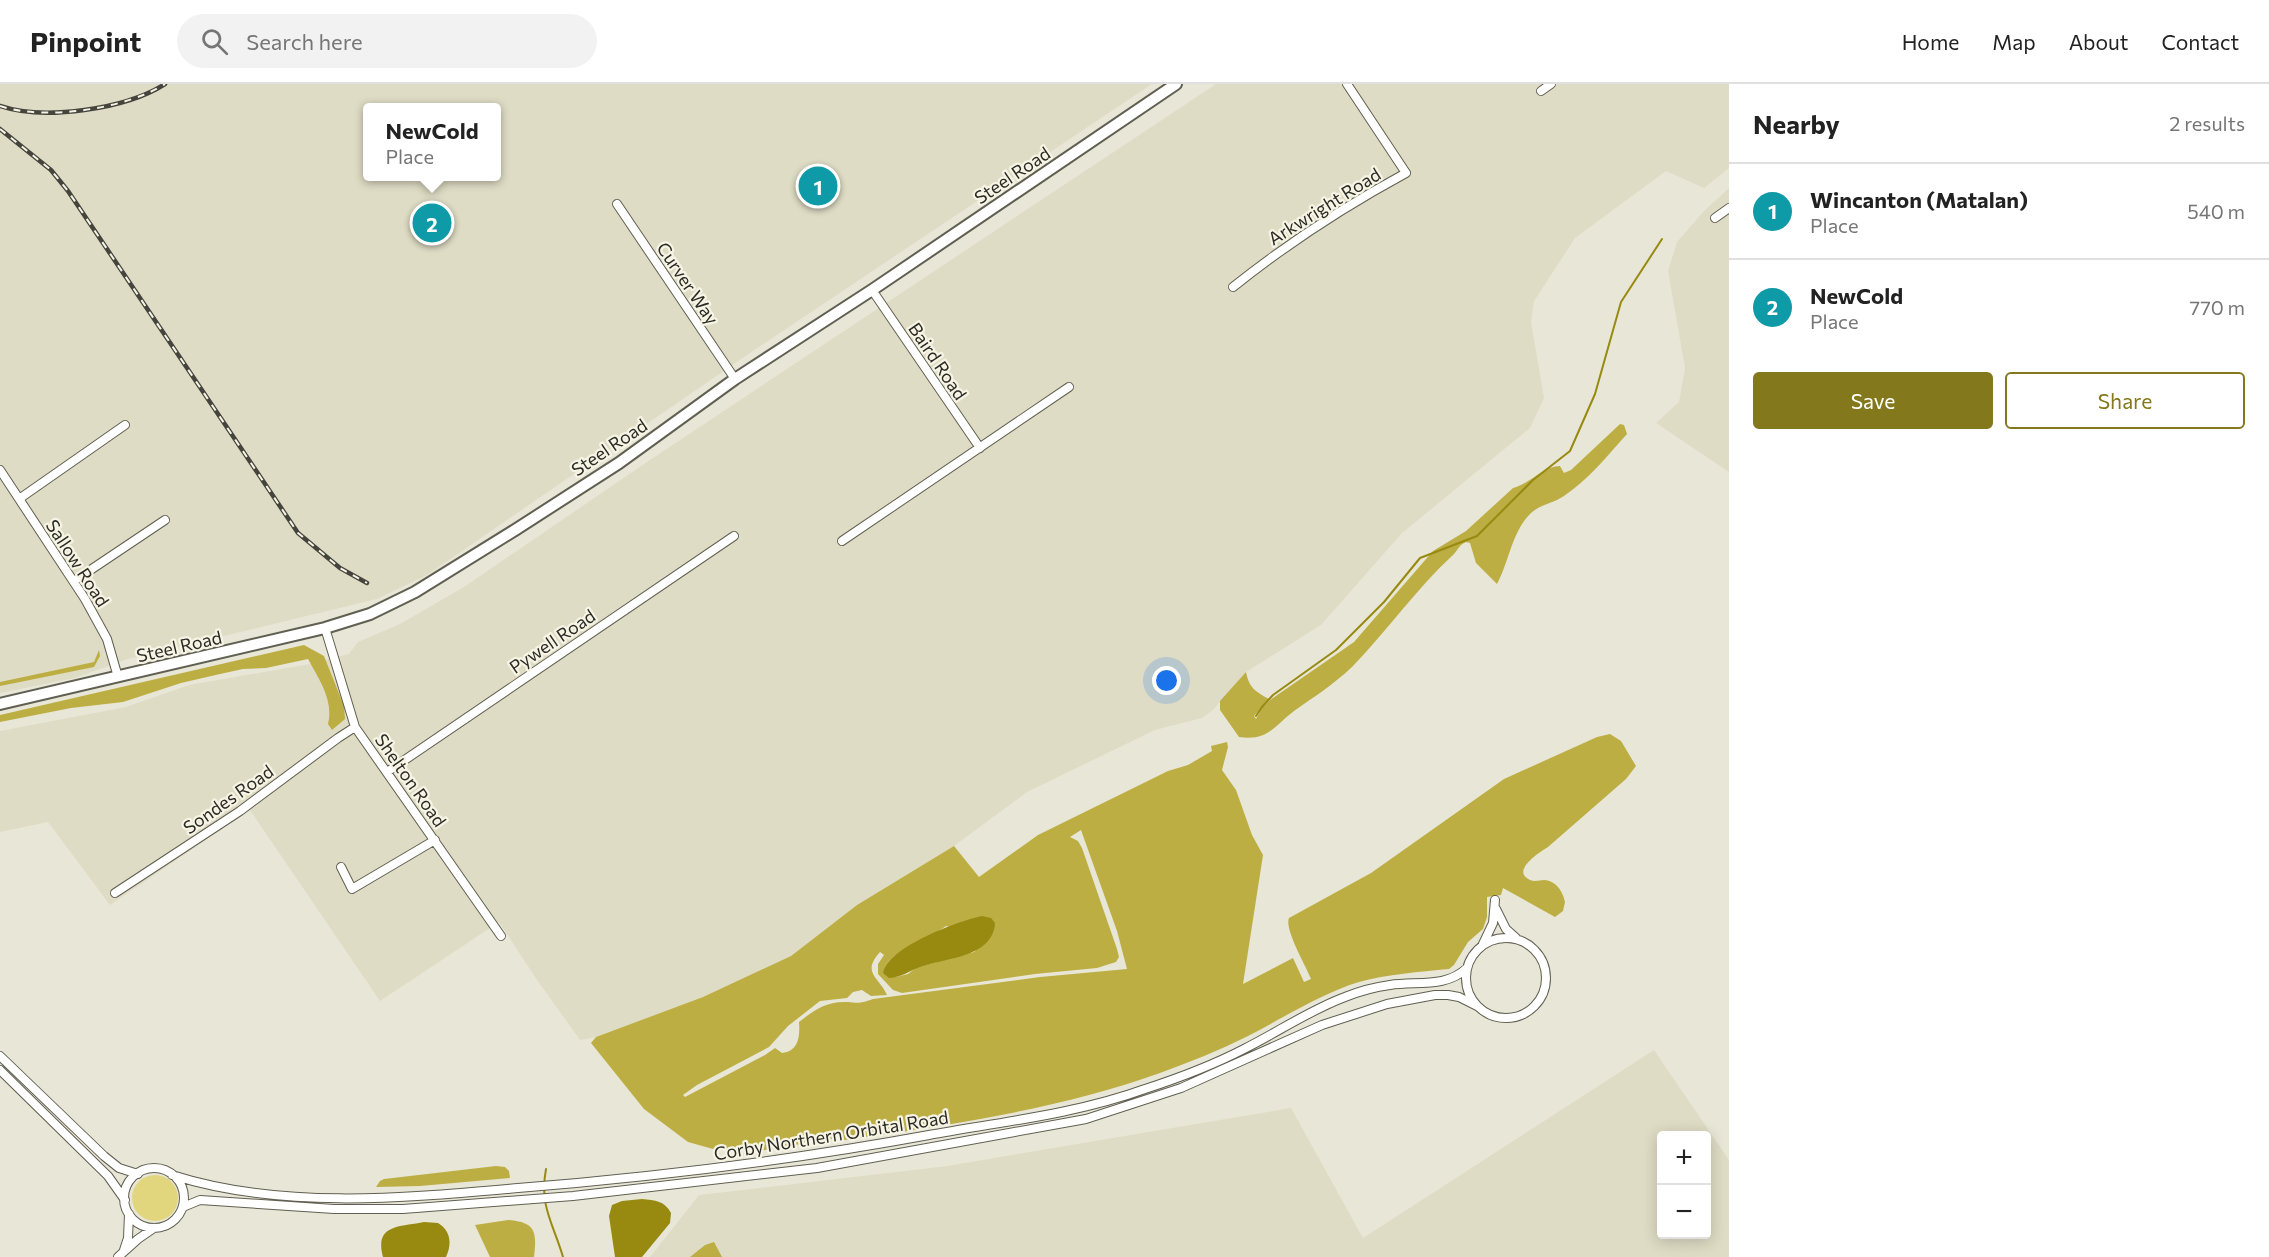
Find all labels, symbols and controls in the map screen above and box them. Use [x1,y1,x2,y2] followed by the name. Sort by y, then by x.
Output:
[177,14,597,68] search box
[30,24,141,58] text: Pinpoint
[198,25,231,58] icon: search
[246,28,363,55] text: Search here
[1902,29,1959,54] text: Home
[1992,29,2036,54] text: Map
[2069,29,2128,54] text: About
[2161,29,2239,54] text: Contact
[363,103,501,181] popup
[1753,108,1840,139] text: Nearby
[2169,111,2245,135] text: 2 results
[385,117,479,144] text: NewCold
[970,142,1054,208] street label: Steel Road
[385,144,434,168] text: Place
[1264,163,1384,249] street label: Arkwright Road
[798,164,838,208] pin: 1
[1810,186,2028,213] text: Wincanton (Matalan)
[1768,199,1777,223] text: 1
[2187,199,2245,223] text: 540 m
[412,200,452,246] pin: 2
[1810,213,1859,237] text: Place
[652,238,724,328] street label: Curver Way
[1810,282,1903,309] text: NewCold
[1767,295,1778,319] text: 2
[2190,295,2245,319] text: 770 m
[1810,309,1859,333] text: Place
[904,318,972,404] street label: Baird Road
[1753,372,1993,429] button: Save
[2005,372,2245,429] button: Share
[567,414,651,480] street label: Steel Road
[42,515,114,611] street label: Sallow Road
[505,604,599,678] street label: Pywell Road
[134,626,224,666] street label: Steel Road
[1152,666,1181,695] your location
[371,729,451,831] street label: Shelton Road
[179,760,277,838] street label: Sondes Road
[712,1106,950,1164] street label: Corby Northern Orbital Road
[1657,1131,1711,1239] map controls
[1657,1131,1711,1185] button: +
[1657,1185,1711,1239] button: −

